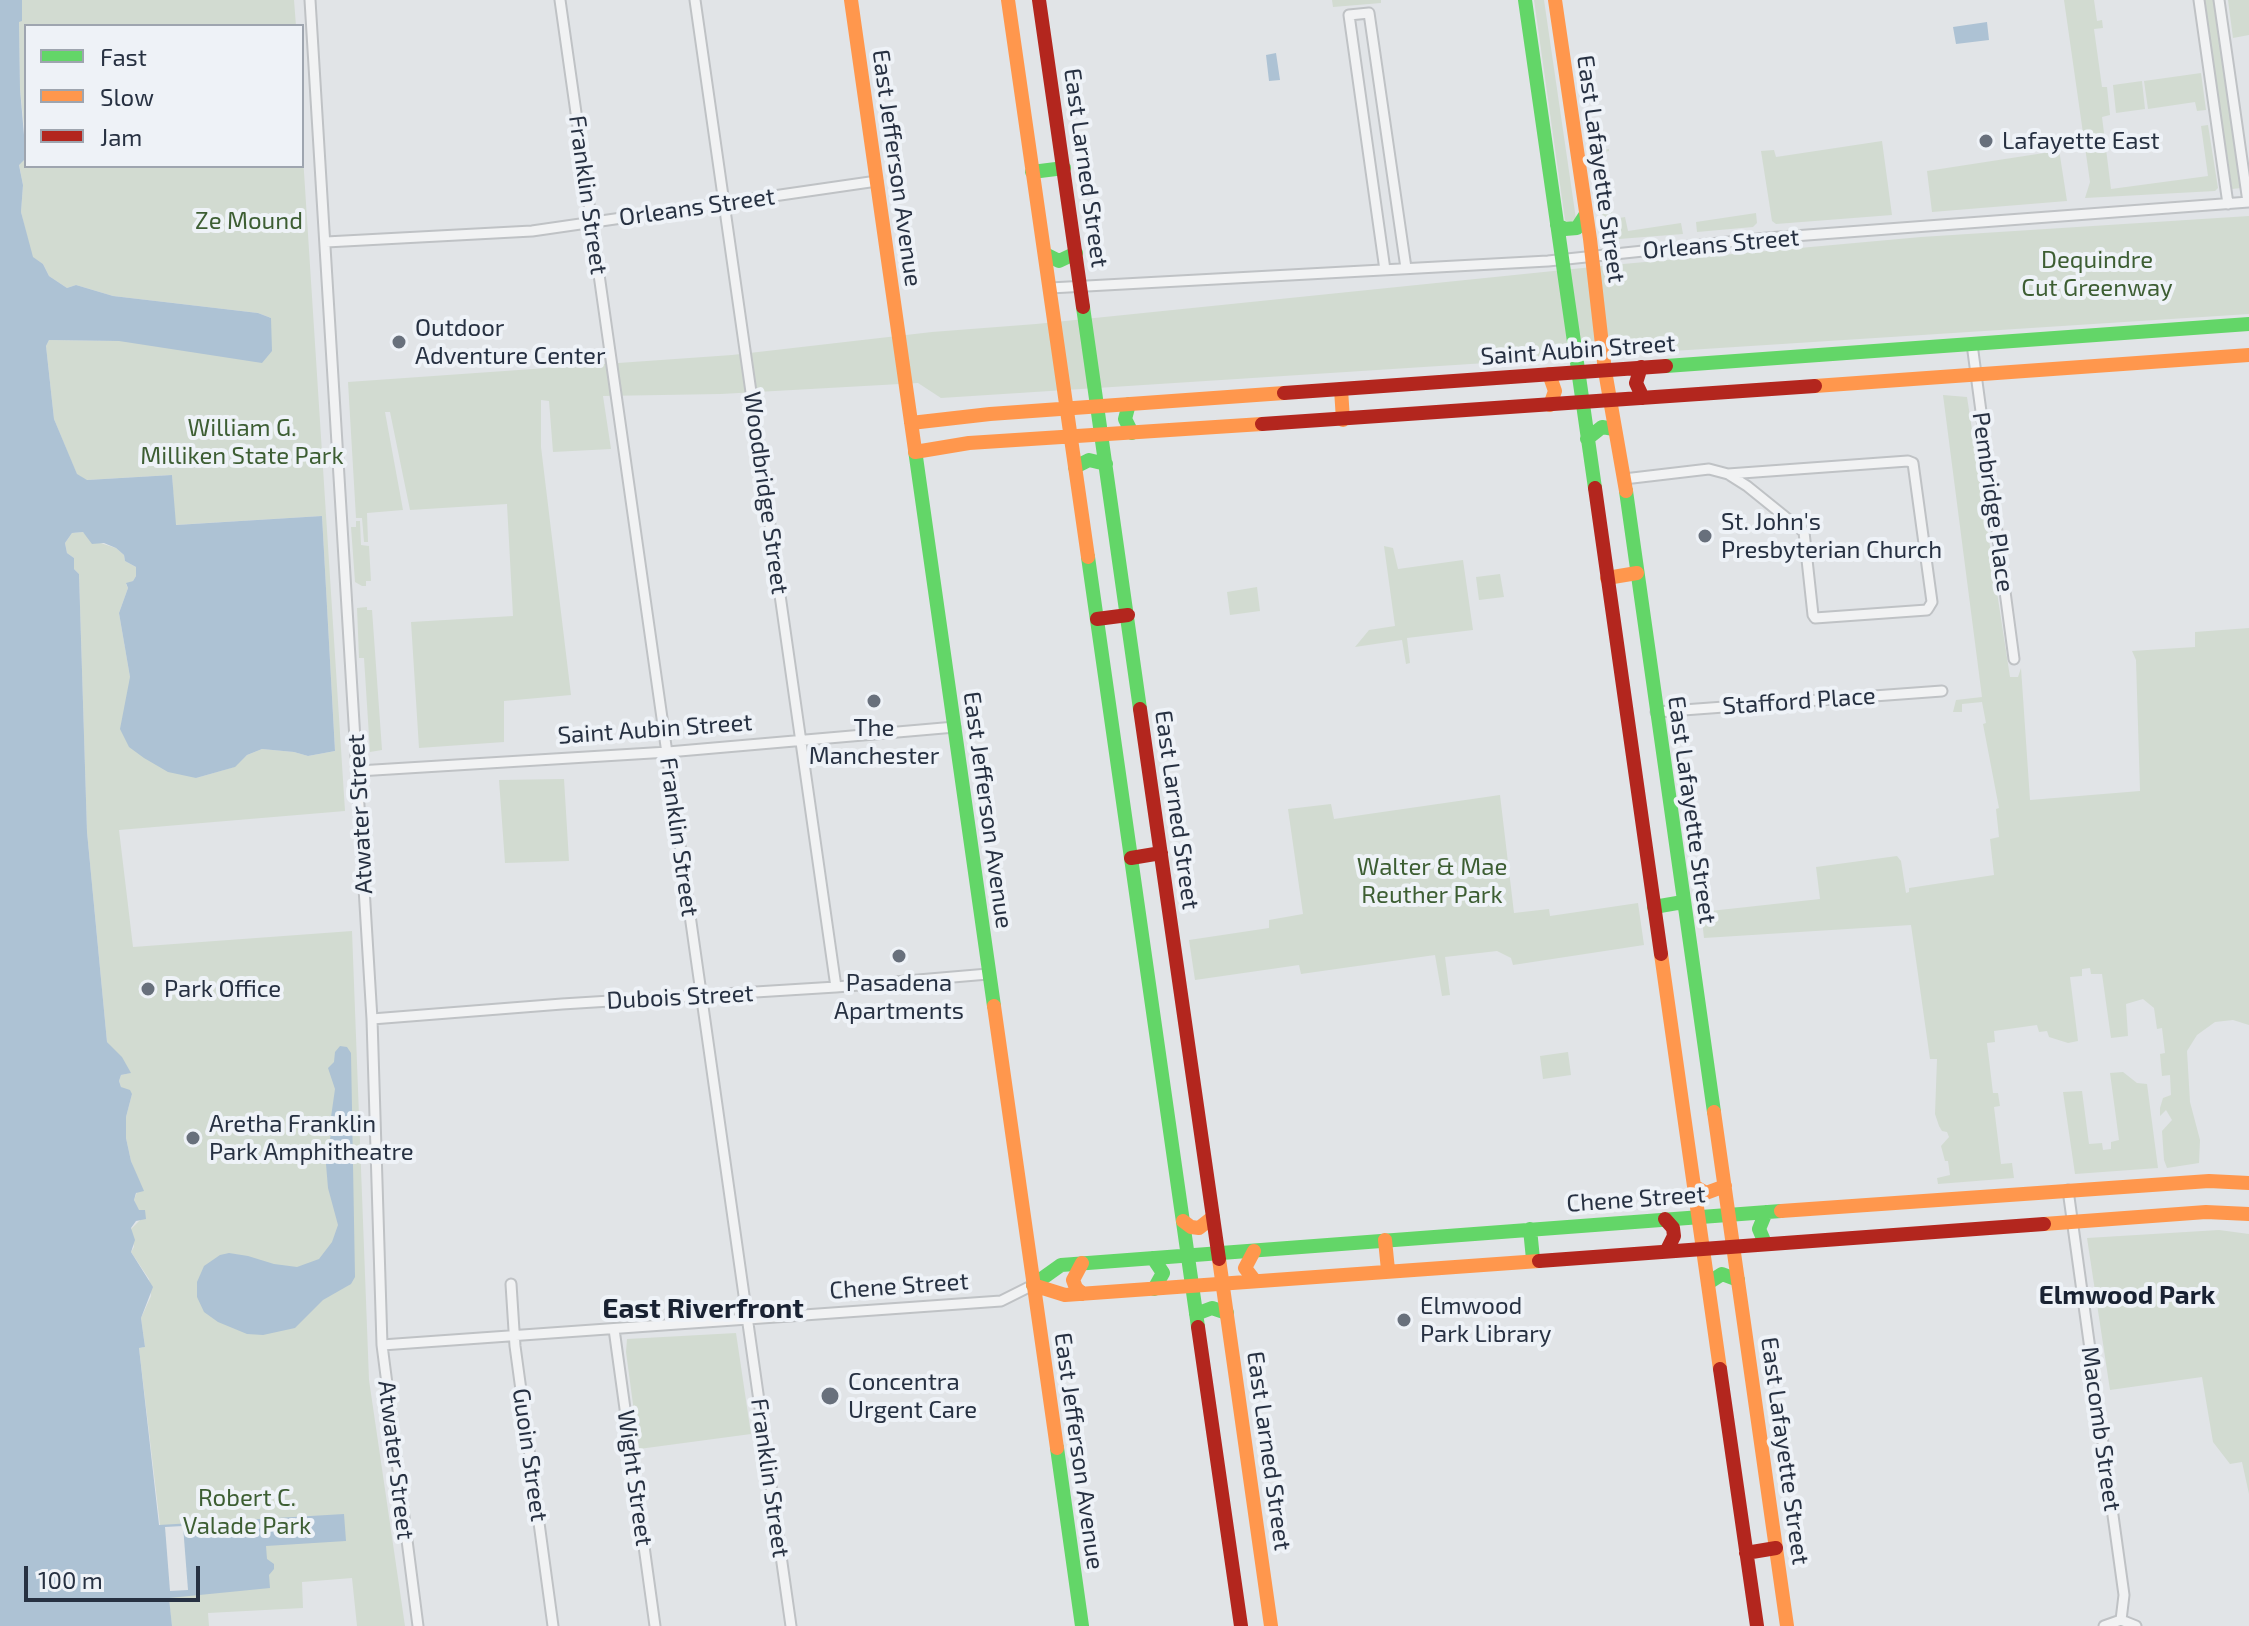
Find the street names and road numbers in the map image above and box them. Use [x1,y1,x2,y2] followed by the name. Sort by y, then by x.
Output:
[866,48,928,288] street label: East Jefferson Avenue
[1571,53,1631,285] street label: East Lafayette Street
[1058,66,1114,270] street label: East Larned Street
[563,113,613,277] street label: Franklin Street
[617,182,777,232] street label: Orleans Street
[1642,223,1800,265] street label: Orleans Street
[1480,329,1676,371] street label: Saint Aubin Street
[738,390,794,596] street label: Woodbridge Street
[1966,410,2020,594] street label: Pembridge Place
[1721,681,1877,721] street label: Stafford Place
[957,690,1019,930] street label: East Jefferson Avenue
[1662,694,1722,926] street label: East Lafayette Street
[557,708,753,750] street label: Saint Aubin Street
[1149,708,1205,912] street label: East Larned Street
[341,733,379,895] street label: Atwater Street
[654,755,704,919] street label: Franklin Street
[606,979,754,1015] street label: Dubois Street
[1565,1180,1707,1218] street label: Chene Street
[828,1267,970,1305] street label: Chene Street
[1048,1331,1110,1571] street label: East Jefferson Avenue
[1755,1335,1815,1567] street label: East Lafayette Street
[2075,1345,2127,1513] street label: Macomb Street
[1241,1349,1297,1553] street label: East Larned Street
[372,1379,420,1541] street label: Atwater Street
[506,1386,554,1524] street label: Guoin Street
[745,1396,795,1560] street label: Franklin Street
[611,1408,659,1548] street label: Wight Street

